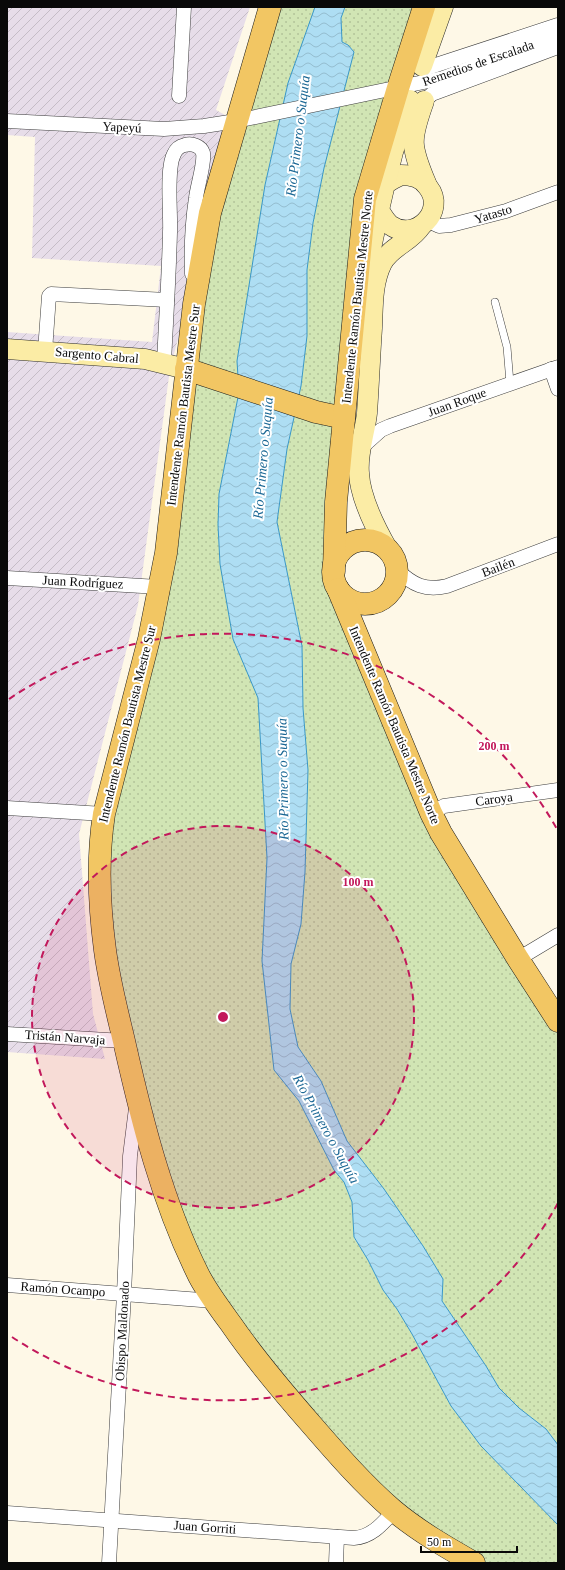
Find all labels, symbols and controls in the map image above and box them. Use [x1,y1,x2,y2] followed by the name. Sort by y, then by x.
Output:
[420,37,536,89] street label: Remedios de Escalada
[283,75,313,198] water label: Río Primero o Suquía
[102,118,142,136] street label: Yapeyú
[338,190,376,404] street label: Intendente Ramón Bautista Mestre Norte
[472,201,514,227] street label: Yatasto
[163,303,203,506] street label: Intendente Ramón Bautista Mestre Sur
[55,344,140,366] street label: Sargento Cabral
[426,384,488,419] street label: Juan Roque
[250,397,276,520] water label: Río Primero o Suquía
[479,554,517,580] street label: Bailén
[42,572,124,592] street label: Juan Rodríguez
[95,623,159,824] street label: Intendente Ramón Bautista Mestre Sur
[346,624,444,827] street label: Intendente Ramón Bautista Mestre Norte
[274,718,292,841] water label: Río Primero o Suquía
[479,739,510,753] text: 200 m
[474,789,514,809] street label: Caroya
[343,875,374,889] text: 100 m
[216,1010,230,1024] centre of rings
[24,1027,106,1047] street label: Tristán Narvaja
[289,1071,362,1186] water label: Río Primero o Suquía
[20,1279,106,1299] street label: Ramón Ocampo
[112,1281,132,1381] street label: Obispo Maldonado
[173,1517,237,1537] street label: Juan Gorriti
[421,1528,517,1554] scale bar
[427,1535,452,1549] text: 50 m

